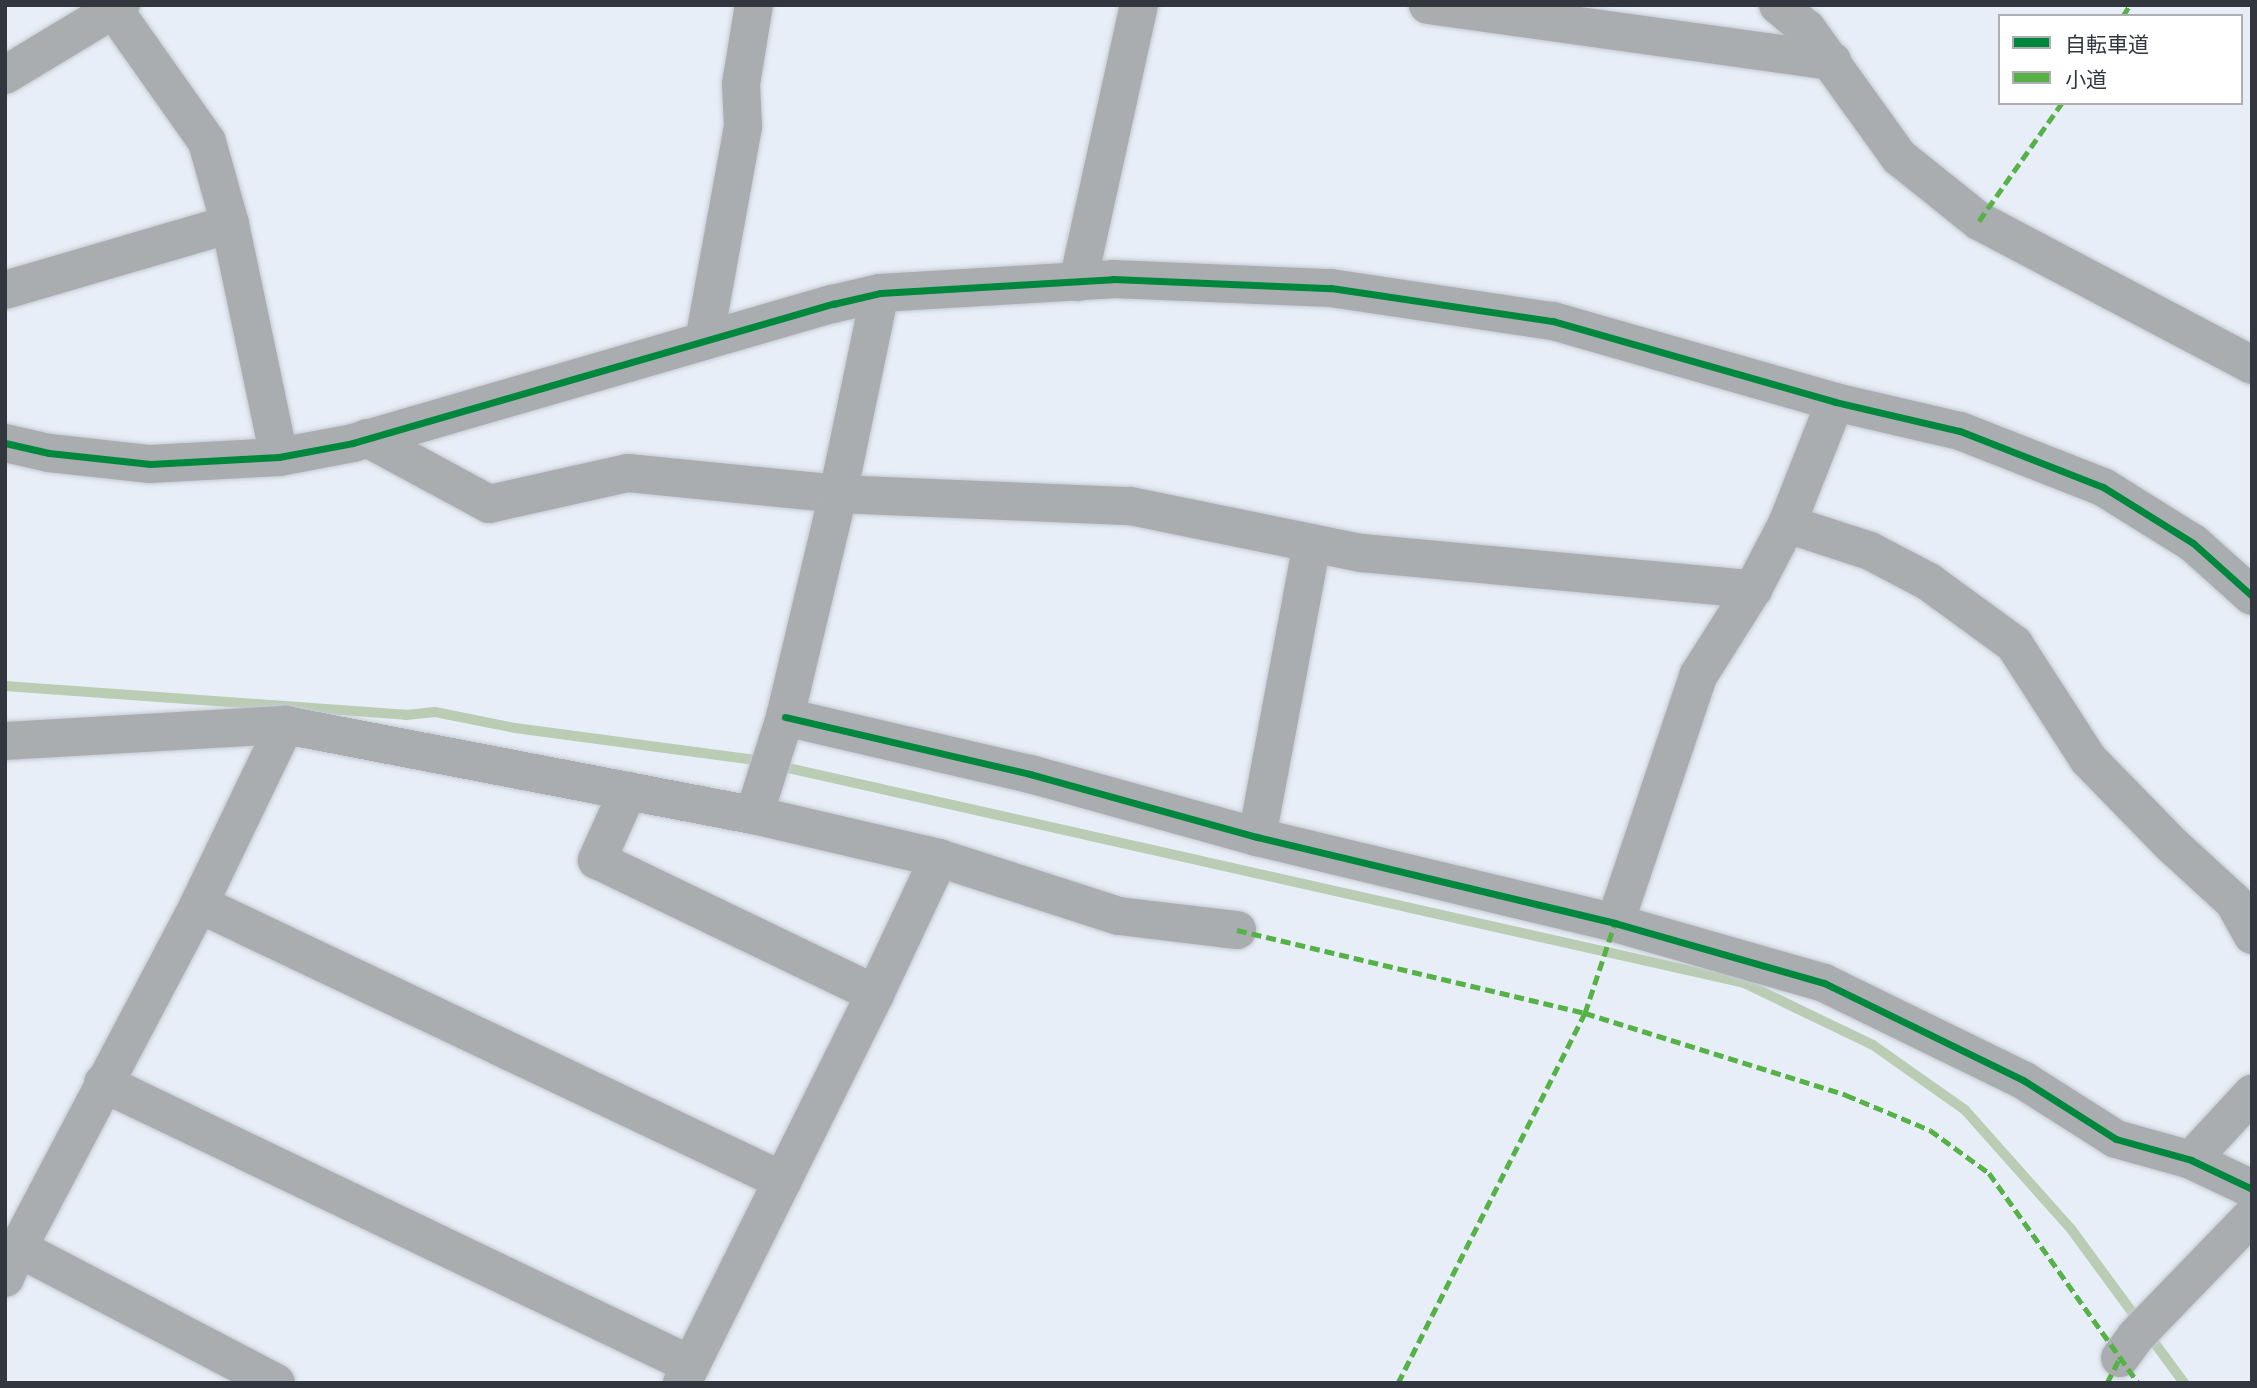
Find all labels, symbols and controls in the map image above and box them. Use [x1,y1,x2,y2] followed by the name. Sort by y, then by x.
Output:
[1998,14,2243,105] legend
[2065,31,2149,58] text: 自転車道
[2065,66,2107,93] text: 小道

